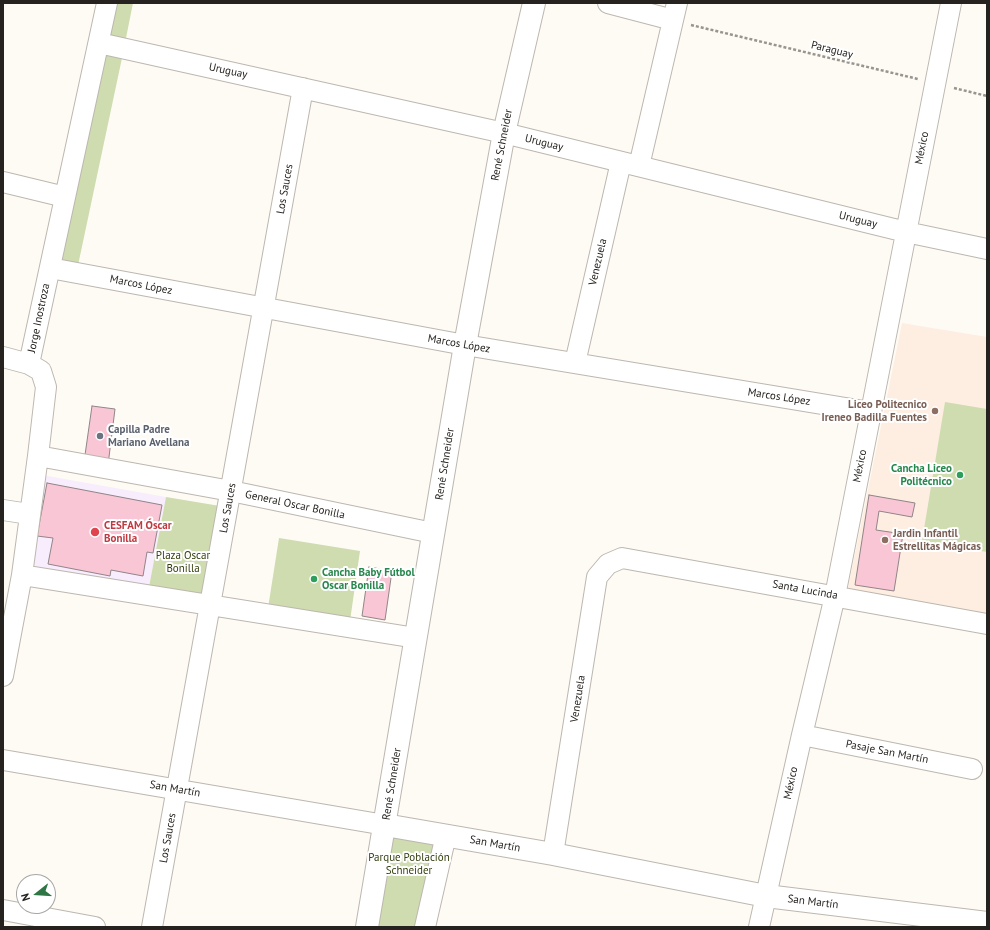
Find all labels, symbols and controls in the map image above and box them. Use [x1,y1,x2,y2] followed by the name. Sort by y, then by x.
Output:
[810,38,854,62] street label: Paraguay
[207,60,249,82] street label: Uruguay
[489,108,515,182] street label: René Schneider
[912,130,932,166] street label: México
[523,132,565,154] street label: Uruguay
[274,163,296,215] street label: Los Sauces
[837,209,879,231] street label: Uruguay
[586,237,610,287] street label: Venezuela
[109,272,173,298] street label: Marcos López
[25,282,53,354] street label: Jorge Inostroza
[427,332,491,356] street label: Marcos López
[747,386,811,408] street label: Marcos López
[822,398,927,424] place label: Liceo Politecnico Ireneo Badilla Fuentes
[930,406,940,416] marker: Liceo Politecnico Ireneo Badilla Fuentes
[108,423,189,449] place label: Capilla Padre Mariano Avellana
[433,427,457,501] street label: René Schneider
[95,431,105,441] marker: Capilla Padre Mariano Avellana
[850,448,870,484] street label: México
[891,462,952,488] place label: Cancha Liceo Politécnico
[955,470,965,480] marker: Cancha Liceo Politécnico
[217,482,239,534] street label: Los Sauces
[244,488,346,522] street label: General Oscar Bonilla
[104,519,172,545] place label: CESFAM Óscar Bonilla
[89,526,101,538] marker: CESFAM Óscar Bonilla
[893,527,981,553] place label: Jardin Infantil Estrellitas Mágicas
[880,535,890,545] marker: Jardin Infantil Estrellitas Mágicas
[156,549,210,575] park label: Plaza Oscar Bonilla
[322,566,415,592] place label: Cancha Baby Fútbol Oscar Bonilla
[309,574,319,584] marker: Cancha Baby Fútbol Oscar Bonilla
[771,578,839,602] street label: Santa Lucinda
[568,674,588,724] street label: Venezuela
[845,738,929,766] street label: Pasaje San Martín
[380,747,404,821] street label: René Schneider
[781,765,801,801] street label: México
[149,778,201,800] street label: San Martín
[157,812,179,864] street label: Los Sauces
[469,833,521,855] street label: San Martín
[368,851,450,877] park label: Parque Población Schneider
[16,874,56,914] north arrow
[18,892,33,903] text: N
[787,892,839,912] street label: San Martín

